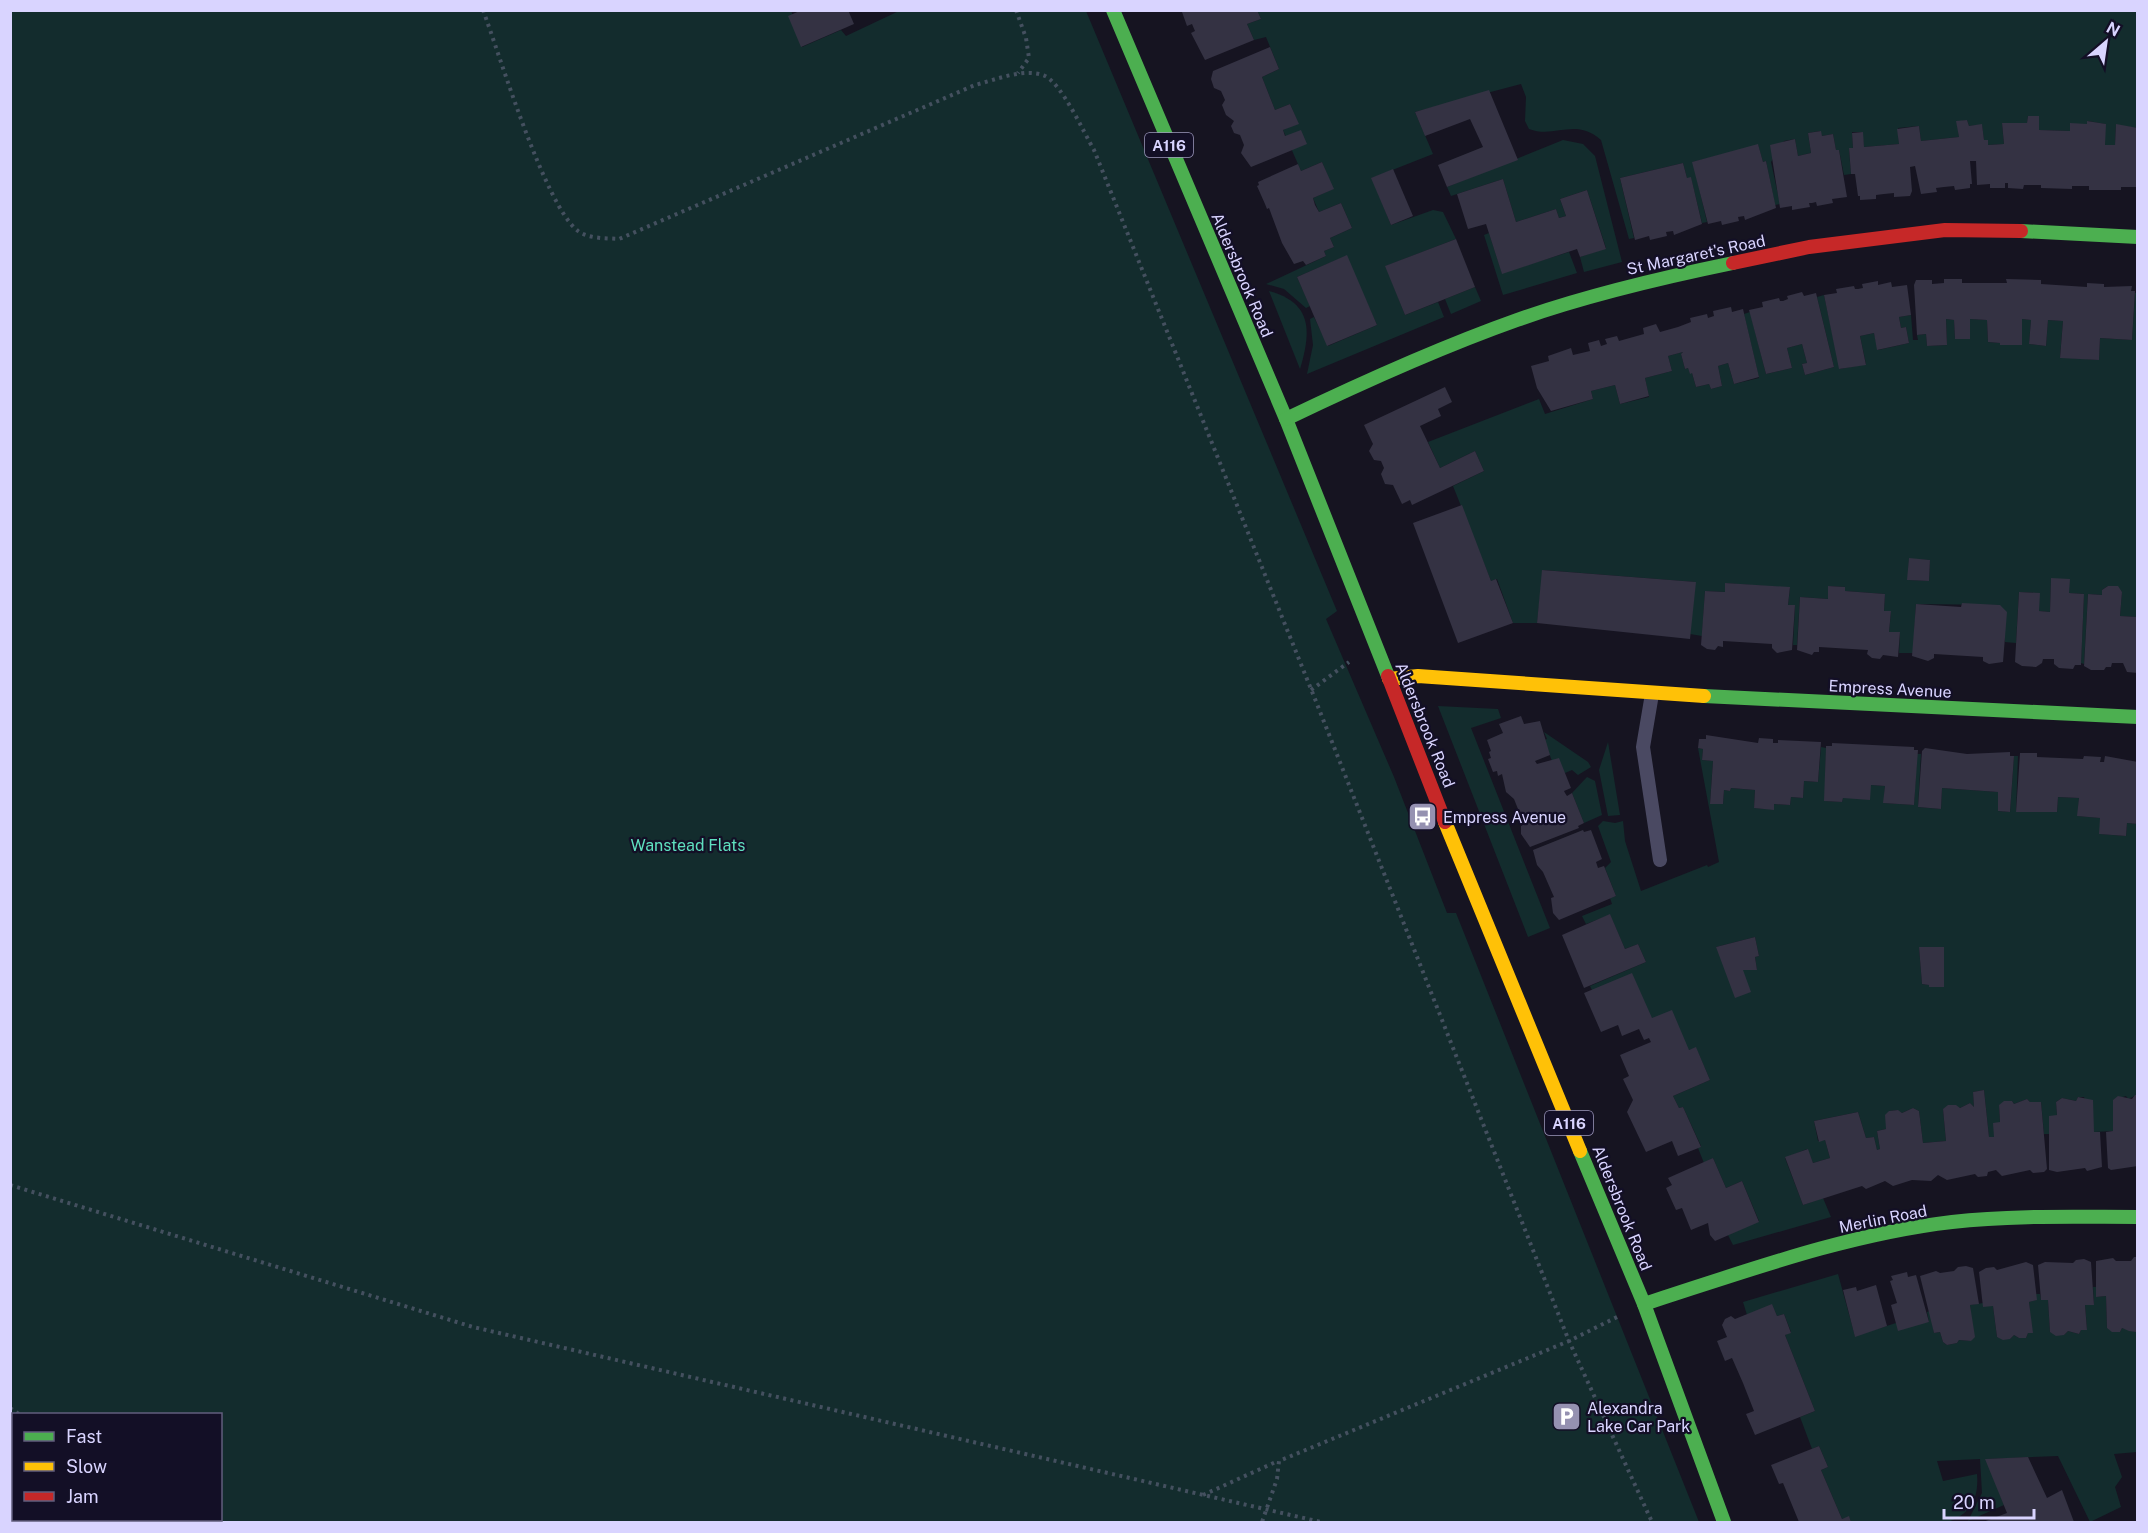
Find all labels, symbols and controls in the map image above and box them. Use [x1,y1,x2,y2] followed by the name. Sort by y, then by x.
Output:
[2076,12,2136,72] north arrow
[2103,18,2123,41] text: N
[1145,133,1193,157] road number: A116
[1207,210,1277,340] street label: Aldersbrook Road
[1625,231,1767,279] street label: St Margaret's Road
[1391,660,1459,790] street label: Aldersbrook Road
[1828,676,1952,702] street label: Empress Avenue
[1406,801,1438,833] bus stop icon: Empress Avenue
[1443,808,1566,827] place label: Empress Avenue
[631,836,745,855] park label: Wanstead Flats
[1545,1111,1593,1135] road number: A116
[1588,1143,1656,1273] street label: Aldersbrook Road
[1837,1201,1929,1237] street label: Merlin Road
[1587,1399,1690,1436] place label: Alexandra Lake Car Park
[1550,1401,1582,1433] parking icon: Alexandra Lake Car Park
[12,1413,222,1521] legend
[66,1426,102,1447] text: Fast
[66,1456,107,1477] text: Slow
[1944,1482,2034,1520] scale bar
[66,1486,99,1507] text: Jam
[1953,1492,1995,1513] text: 20 m

